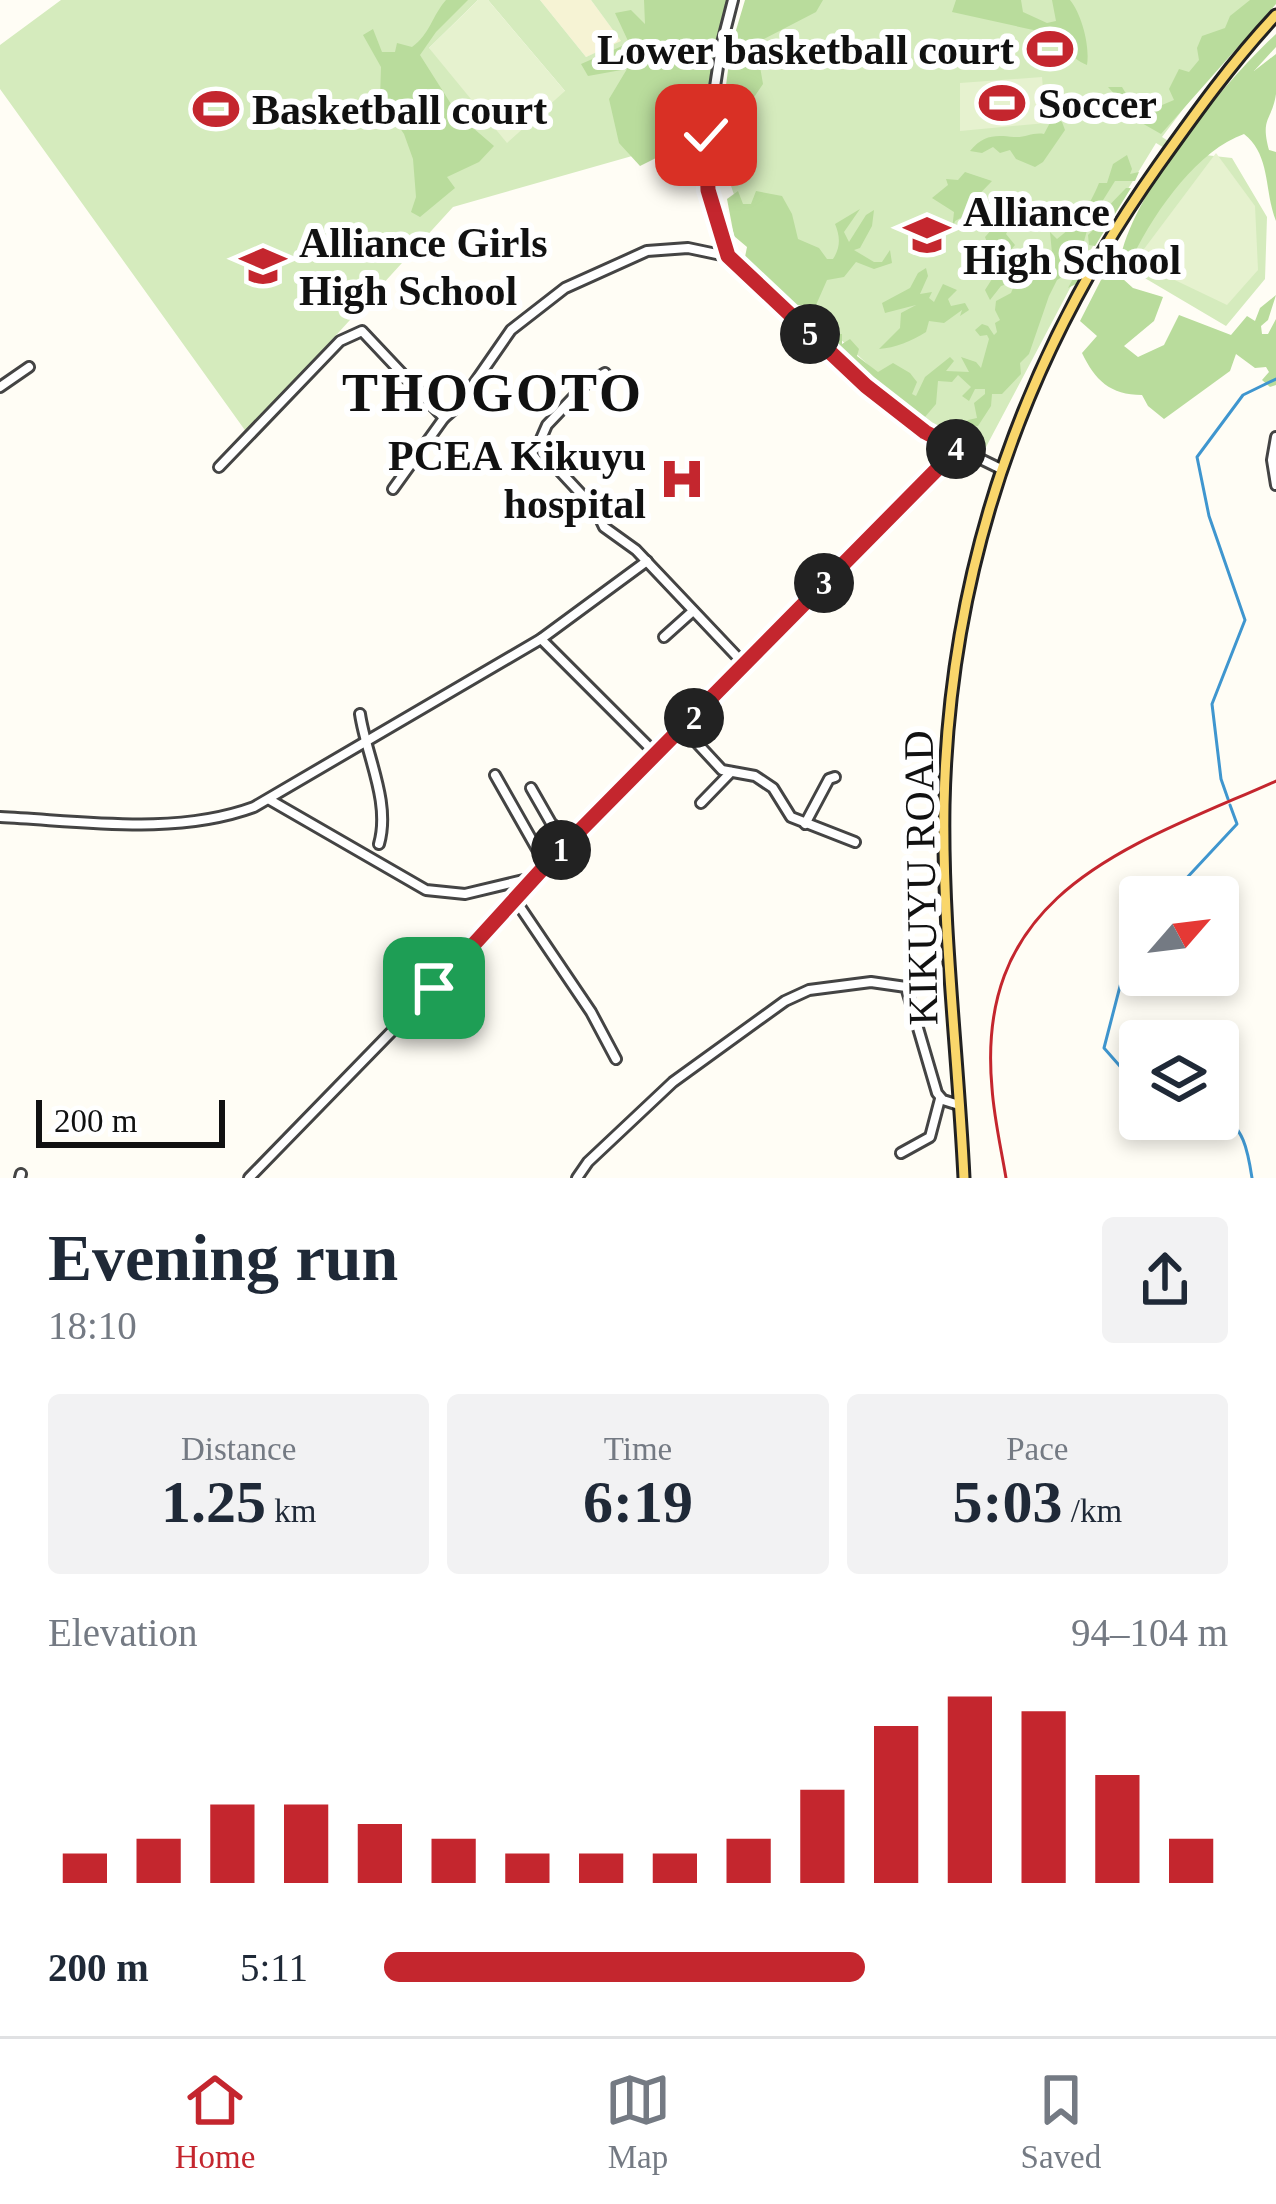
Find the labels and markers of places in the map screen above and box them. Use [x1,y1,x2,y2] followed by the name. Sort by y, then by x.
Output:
[1025,24,1075,74] sports icon: Lower basketball court
[597,27,1014,73] place label: Lower basketball court
[977,78,1027,128] sports icon: Soccer
[1038,81,1157,127] place label: Soccer
[191,84,241,134] sports icon: Basketball court
[655,84,757,186] pin
[252,87,547,133] place label: Basketball court
[963,189,1181,283] place label: Alliance High School
[902,210,952,260] school or university icon: Alliance High School
[299,220,547,314] place label: Alliance Girls High School
[238,241,288,291] school or university icon: Alliance Girls High School
[780,304,840,364] pin: 5
[926,419,986,479] pin: 4
[388,433,646,527] place label: PCEA Kikuyu hospital
[657,454,707,504] hospital icon: PCEA Kikuyu hospital
[794,553,854,613] pin: 3
[664,688,724,748] pin: 2
[531,820,591,880] pin: 1
[383,937,485,1039] pin

